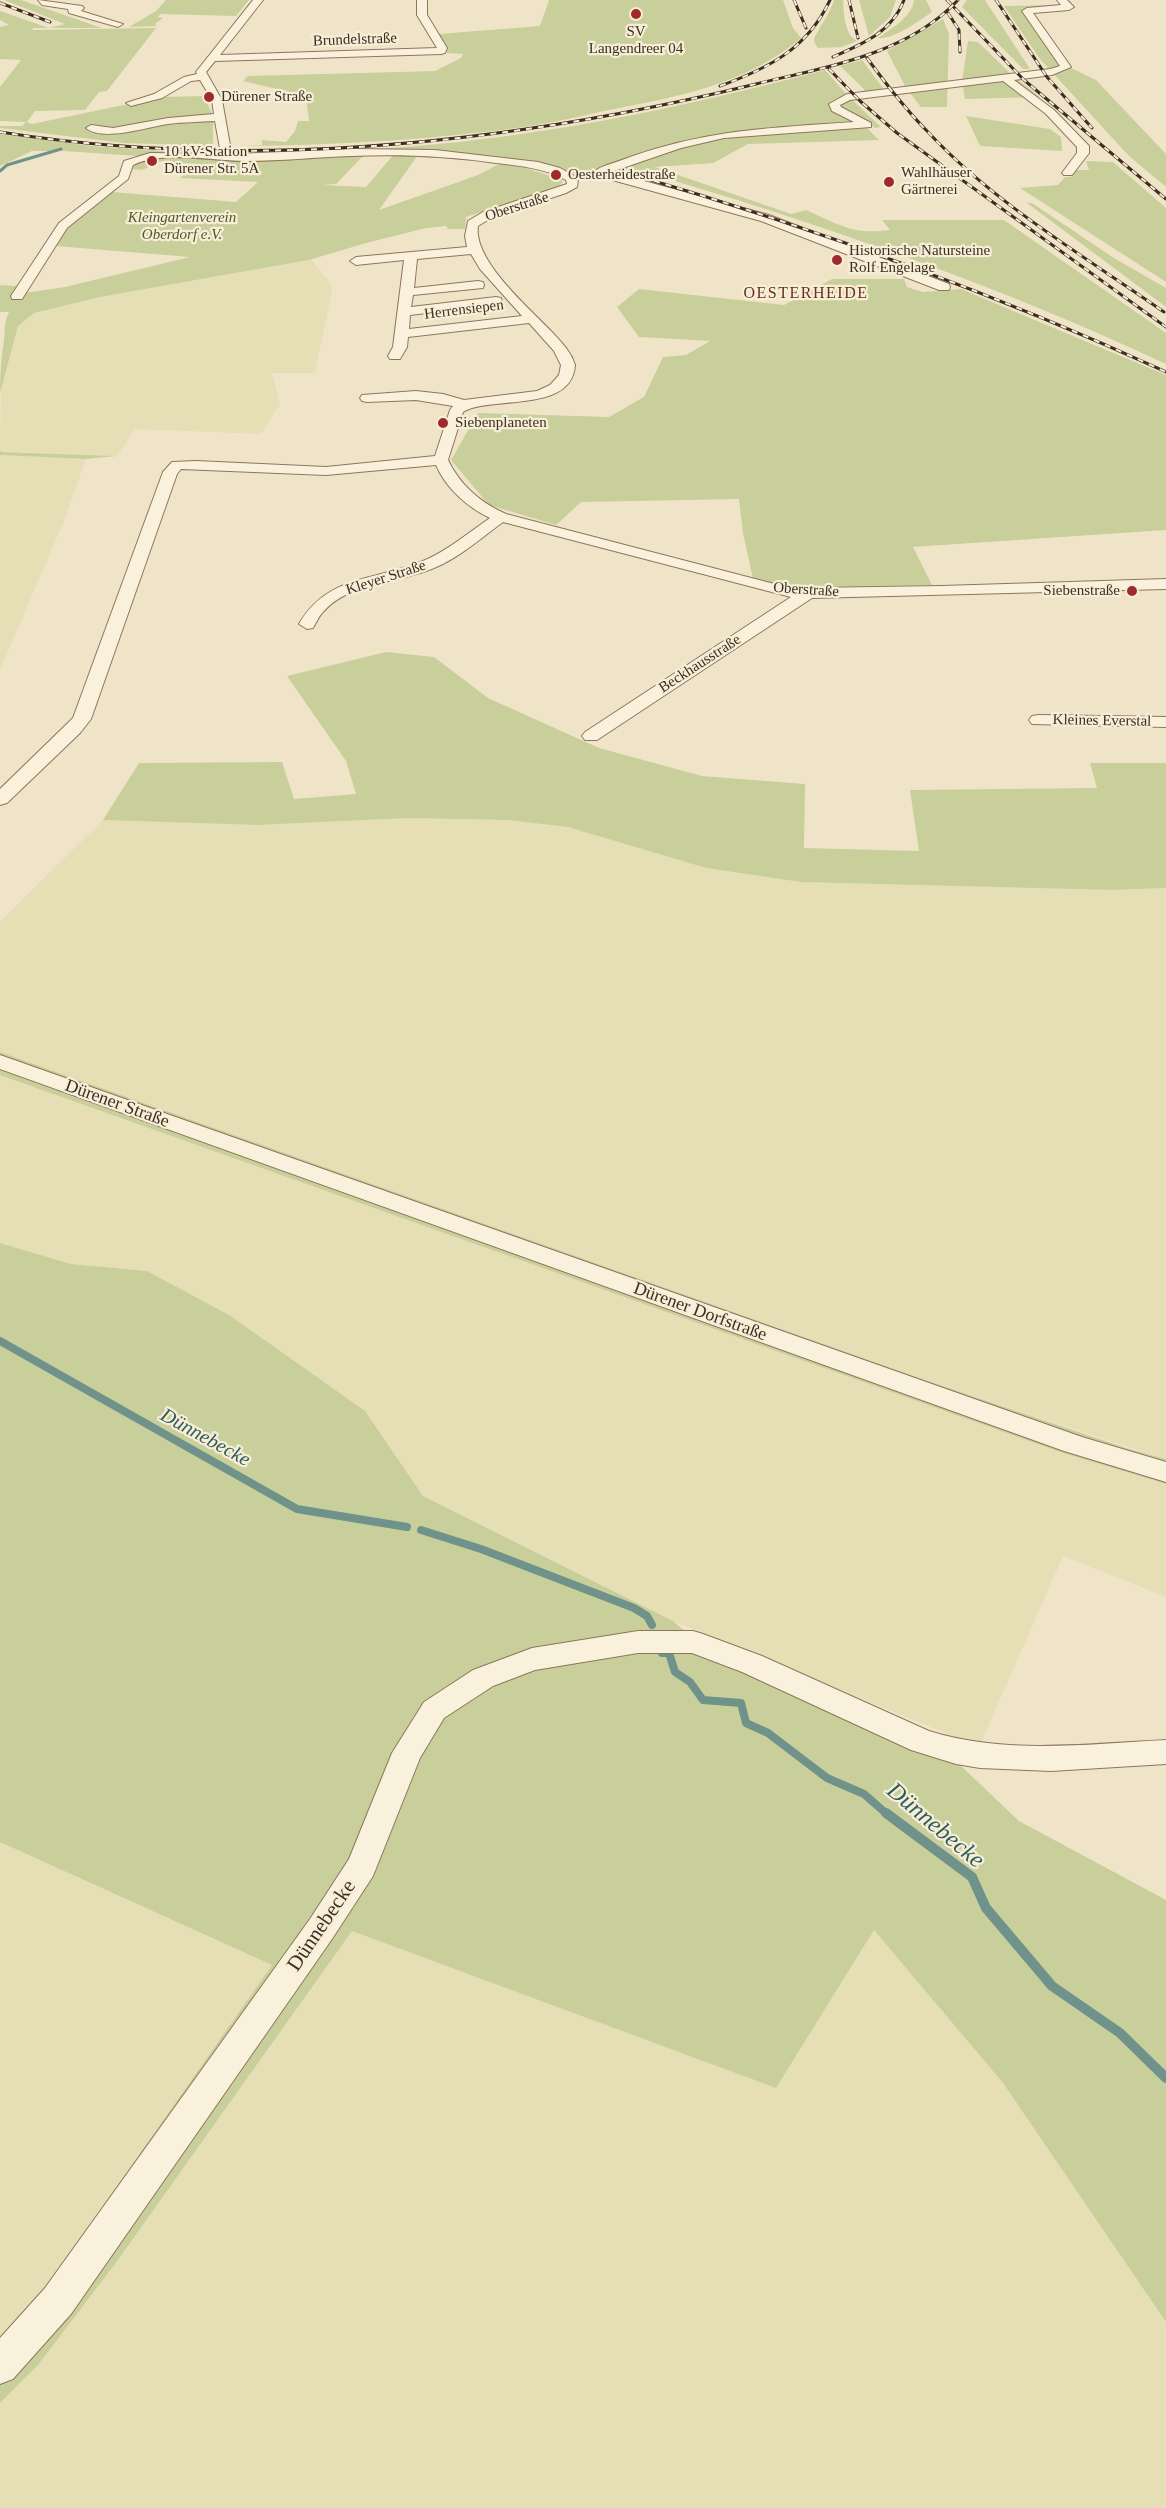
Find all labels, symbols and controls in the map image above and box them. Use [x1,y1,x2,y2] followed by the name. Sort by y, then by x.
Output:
[629,7,643,21] marker: SV Langendreer 04
[589,23,683,58] place label: SV Langendreer 04
[313,30,397,50] street label: Brundelstraße
[221,88,312,106] place label: Dürener Straße
[202,90,216,104] marker: Dürener Straße
[164,143,259,178] place label: 10 kV-Station Dürener Str. 5A
[145,154,159,168] marker: 10 kV-Station Dürener Str. 5A
[901,164,971,199] place label: Wahlhäuser Gärtnerei
[568,166,675,184] place label: Oesterheidestraße
[549,168,563,182] marker: Oesterheidestraße
[882,175,896,189] marker: Wahlhäuser Gärtnerei
[483,188,551,226] street label: Oberstraße
[128,209,236,244] park label: Kleingartenverein Oberdorf e.V.
[849,242,990,277] place label: Historische Natursteine Rolf Engelage
[830,253,844,267] marker: Historische Natursteine Rolf Engelage
[744,284,868,304] district label: OESTERHEIDE
[423,296,505,324] street label: Herrensiepen
[455,414,547,432] place label: Siebenplaneten
[436,416,450,430] marker: Siebenplaneten
[344,557,428,599] street label: Kleyer Straße
[773,579,839,601] street label: Oberstraße
[1043,582,1120,600] place label: Siebenstraße
[1125,584,1139,598] marker: Siebenstraße
[656,631,744,697] street label: Beckhausstraße
[1052,711,1152,731] street label: Kleines Everstal
[62,1075,172,1133] street label: Dürener Straße
[630,1278,770,1346] street label: Dürener Dorfstraße
[156,1404,254,1472] water label: Dünnebecke
[880,1777,990,1875] water label: Dünnebecke
[282,1875,362,1977] street label: Dünnebecke

